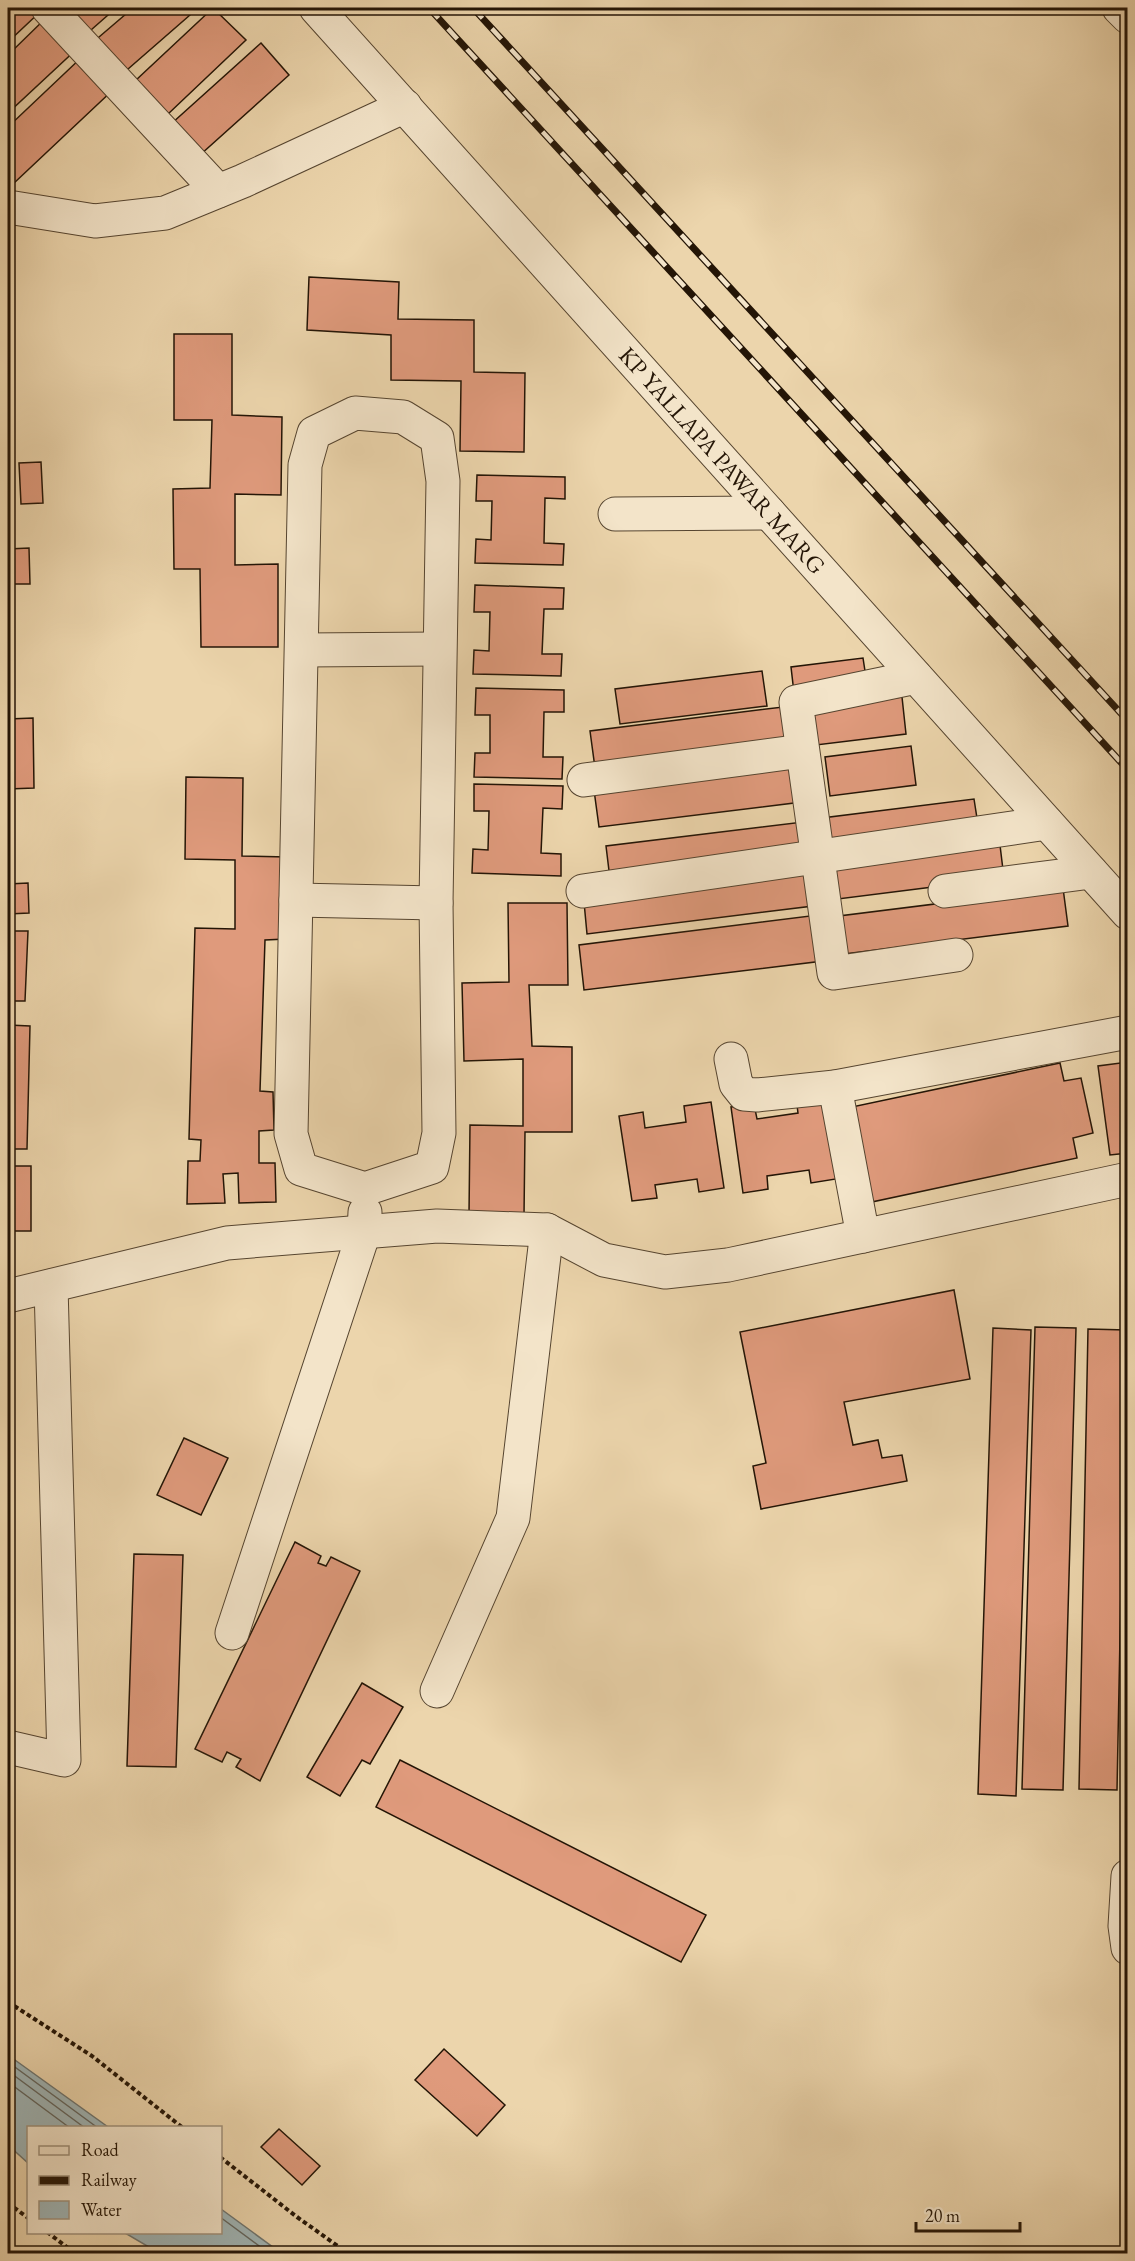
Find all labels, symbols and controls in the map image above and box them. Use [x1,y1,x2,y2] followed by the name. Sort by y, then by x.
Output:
[612,340,833,581] street label: KP YALLAPA PAWAR MARG
[27,2126,222,2234] legend
[81,2138,120,2161] text: Road
[81,2168,137,2191] text: Railway
[916,2195,1020,2233] scale bar
[81,2198,122,2221] text: Water
[925,2204,960,2227] text: 20 m

